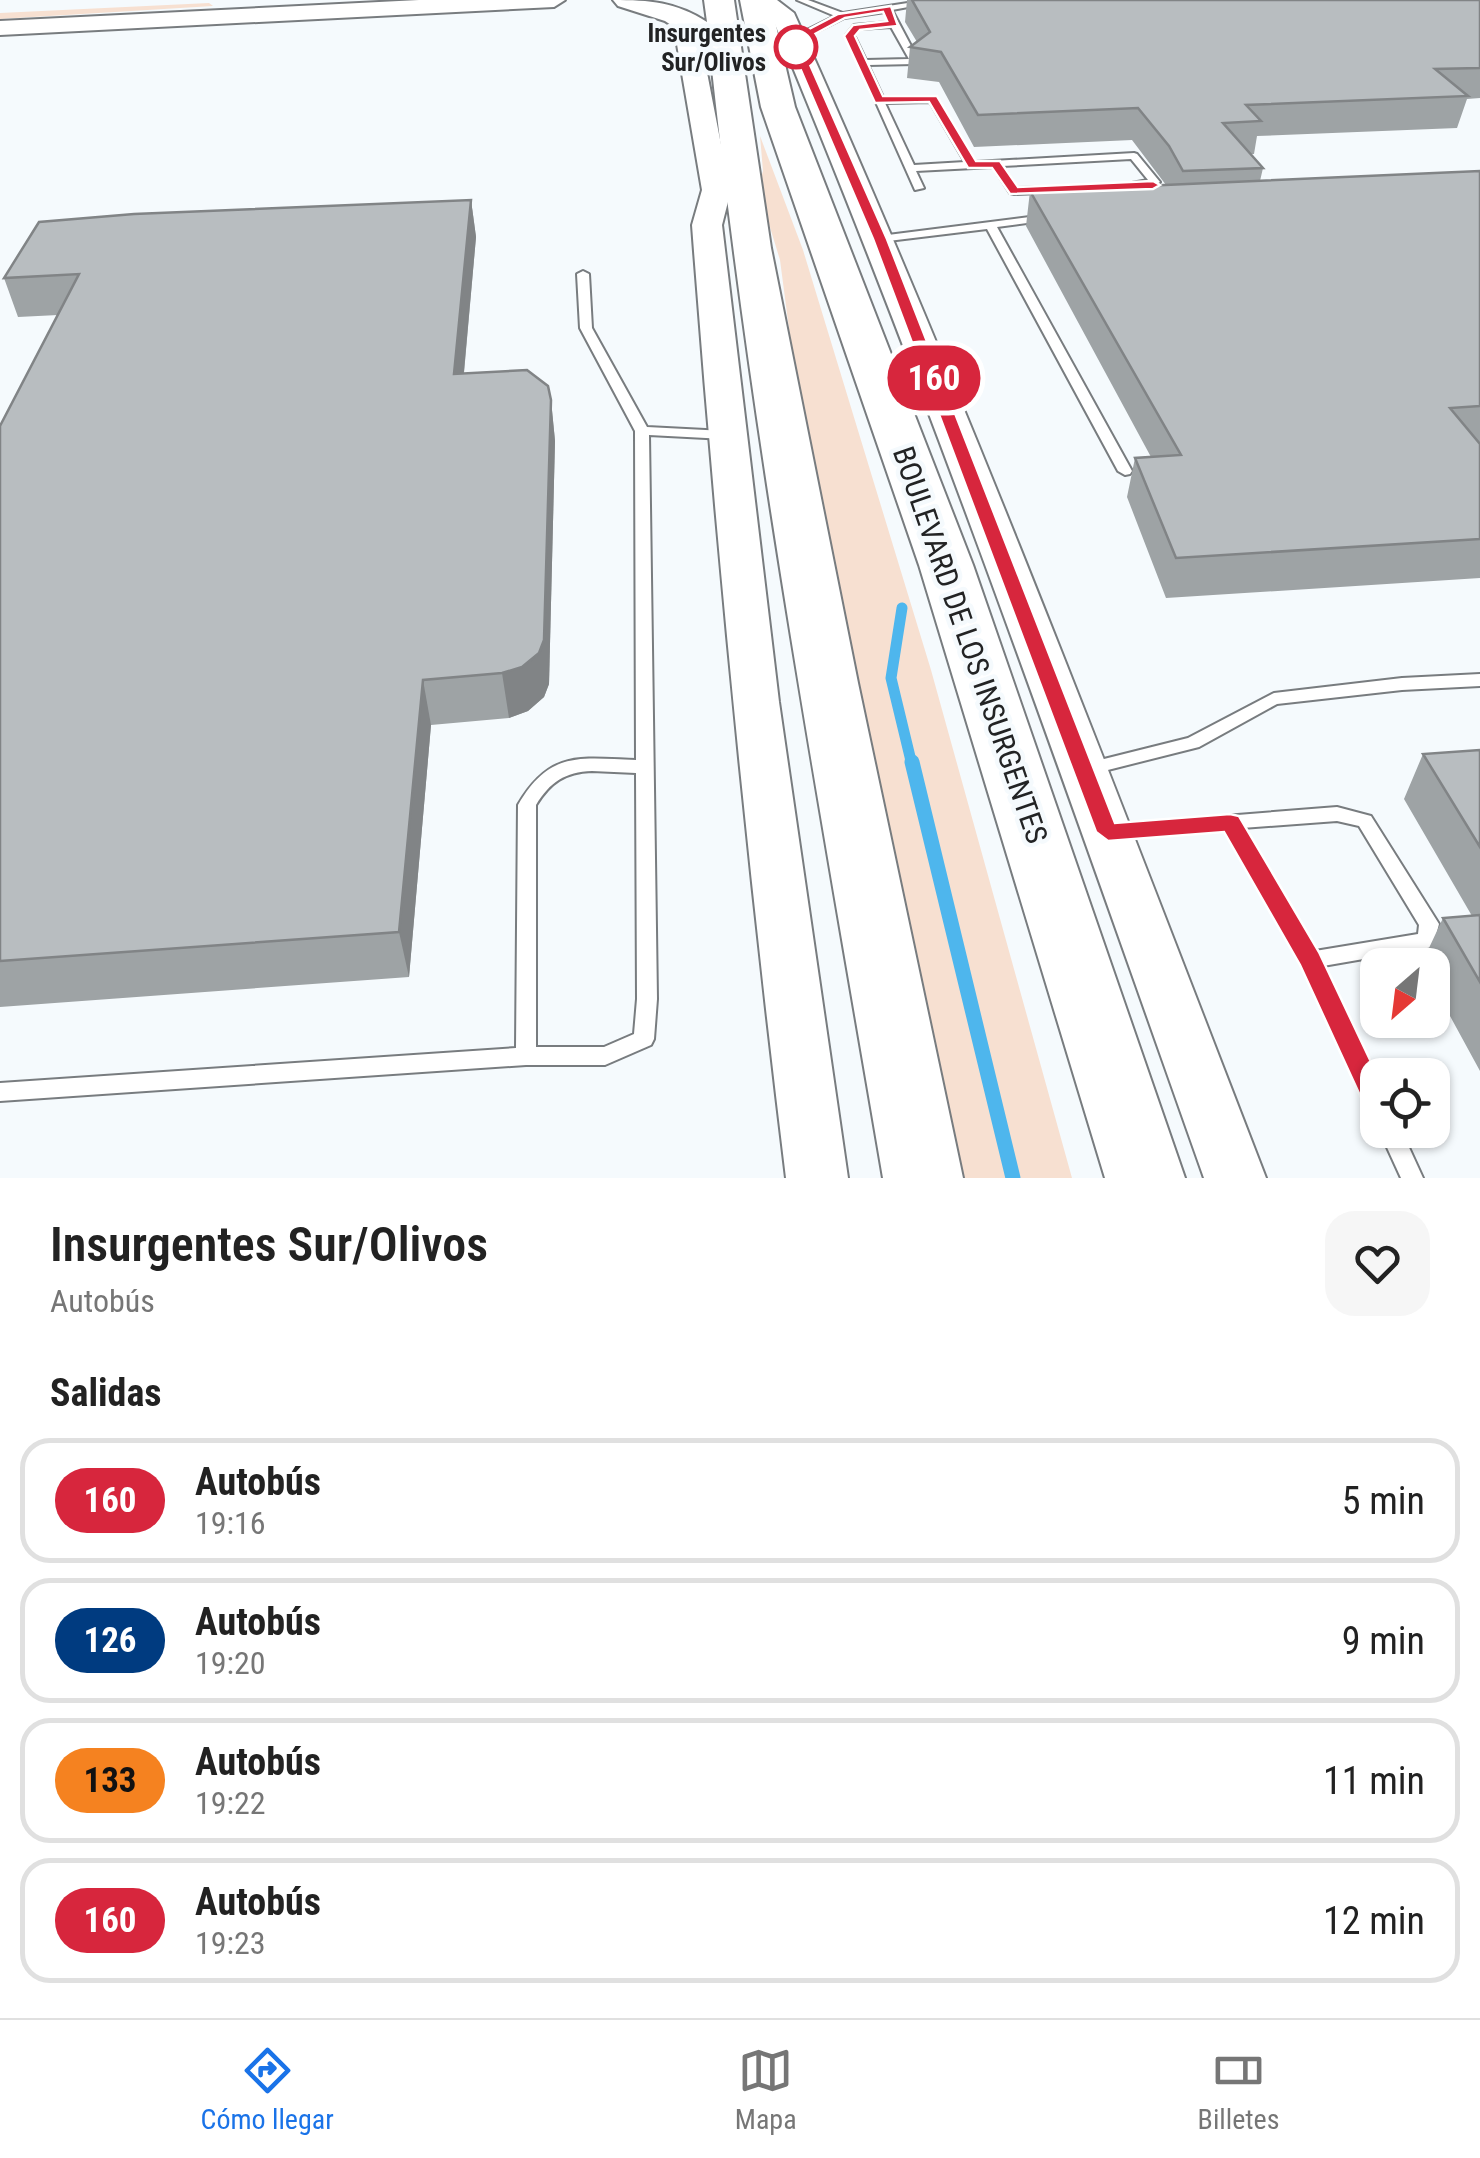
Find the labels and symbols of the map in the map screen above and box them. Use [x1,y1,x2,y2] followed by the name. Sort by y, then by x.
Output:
[647,19,766,77] place label: Insurgentes Sur/Olivos
[775,26,817,68] marker: Insurgentes Sur/Olivos
[876,346,992,410] line badge: 160
[886,442,1055,848] street label: BOULEVARD DE LOS INSURGENTES
[1360,948,1450,1038] north arrow

